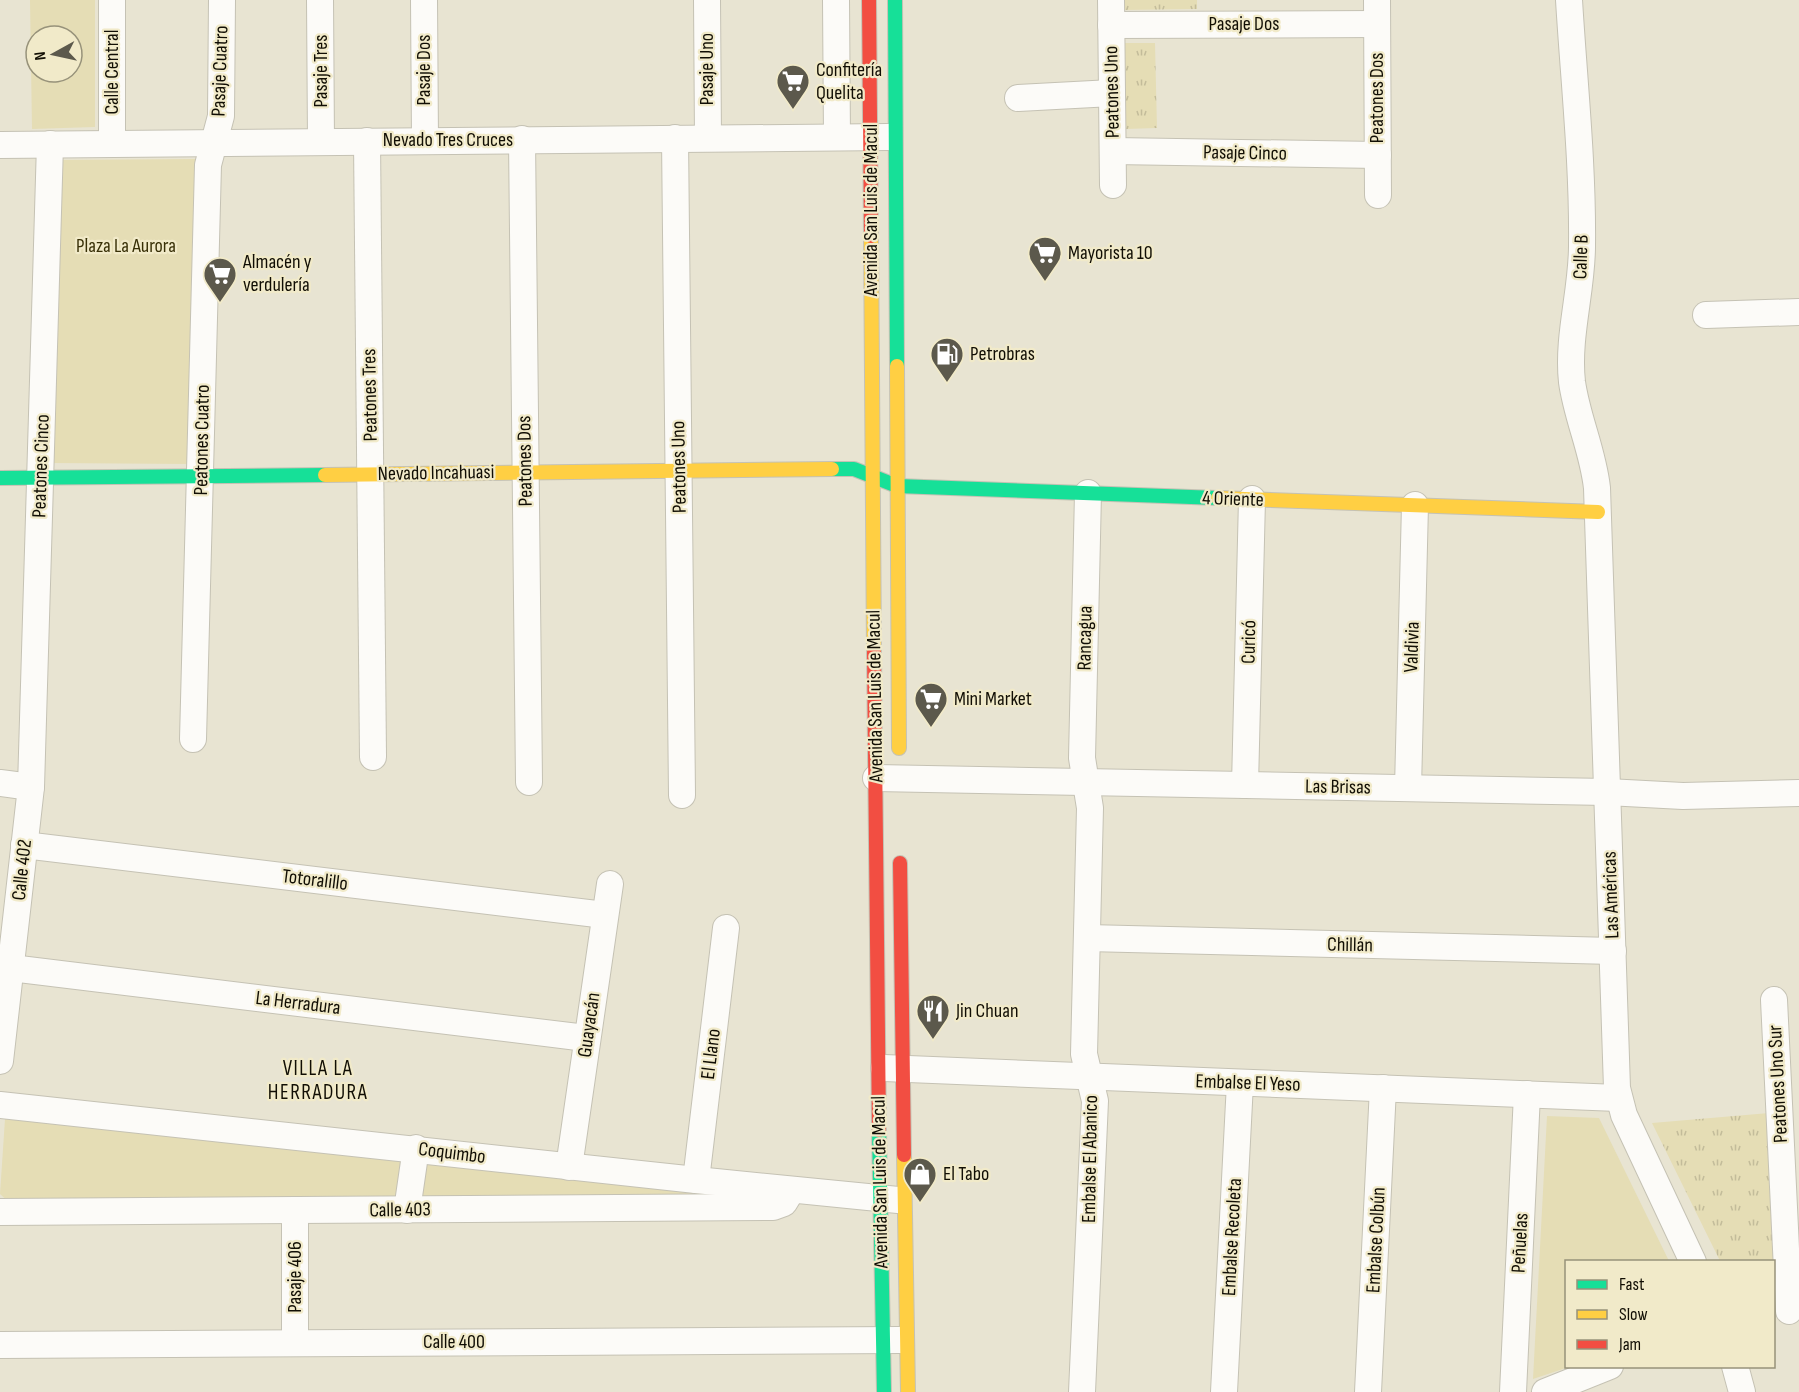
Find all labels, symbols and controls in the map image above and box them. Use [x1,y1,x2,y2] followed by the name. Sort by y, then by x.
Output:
[1209,12,1279,36] street label: Pasaje Dos
[24,24,84,84] north arrow
[206,25,234,117] street label: Pasaje Cuatro
[100,30,124,114] street label: Calle Central
[695,33,719,105] street label: Pasaje Uno
[309,35,333,107] street label: Pasaje Tres
[412,35,436,105] street label: Pasaje Dos
[1099,46,1125,138] street label: Peatones Uno
[31,50,51,61] text: N
[1365,53,1389,143] street label: Peatones Dos
[816,58,882,105] place label: Confitería Quelita
[775,63,811,110] supermarket icon: Confitería Quelita
[859,124,883,297] street label: Avenida San Luis de Macul
[383,128,513,152] street label: Nevado Tres Cruces
[1203,140,1287,166] street label: Pasaje Cinco
[76,234,176,258] park label: Plaza La Aurora
[1568,234,1594,280] street label: Calle B
[1027,235,1063,282] supermarket icon: Mayorista 10
[1068,241,1153,265] place label: Mayorista 10
[242,250,312,297] place label: Almacén y verdulería
[202,256,238,303] supermarket icon: Almacén y verdulería
[929,336,965,383] fuel station icon: Petrobras
[970,342,1035,366] place label: Petrobras
[357,348,383,442] street label: Peatones Tres
[189,384,215,496] street label: Peatones Cuatro
[27,414,55,518] street label: Peatones Cinco
[512,415,538,507] street label: Peatones Dos
[666,421,692,513] street label: Peatones Uno
[377,460,495,486] street label: Nevado Incahuasi
[1202,486,1264,512] street label: 4 Oriente
[1072,605,1098,671] street label: Rancagua
[861,610,889,783] street label: Avenida San Luis de Macul
[1237,620,1261,664] street label: Curicó
[1399,621,1425,673] street label: Valdivia
[913,681,949,728] supermarket icon: Mini Market
[954,687,1032,711] place label: Mini Market
[1305,774,1371,800] street label: Las Brisas
[7,838,37,902] street label: Calle 402
[1597,851,1625,939] street label: Las Américas
[281,864,349,896] street label: Totoralillo
[1327,933,1373,957] street label: Chillán
[254,986,342,1020] street label: La Herradura
[573,991,605,1059] street label: Guayacán
[915,993,951,1040] restaurant icon: Jin Chuan
[955,999,1018,1023] place label: Jin Chuan
[1763,1024,1793,1144] street label: Peatones Uno Sur
[696,1027,726,1081] street label: El Llano
[268,1056,368,1105] district label: VILLA LA HERRADURA
[1195,1069,1301,1097] street label: Embalse El Yeso
[1077,1095,1103,1223] street label: Embalse El Abanico
[866,1096,894,1269] street label: Avenida San Luis de Macul
[417,1137,487,1169] street label: Coquimbo
[902,1156,938,1203] shop icon: El Tabo
[943,1162,989,1186] place label: El Tabo
[1217,1178,1247,1296] street label: Embalse Recoleta
[1361,1186,1391,1294] street label: Embalse Colbún
[369,1197,431,1223] street label: Calle 403
[1506,1212,1534,1274] street label: Peñuelas
[283,1241,307,1313] street label: Pasaje 406
[1565,1260,1775,1368] legend
[1619,1274,1645,1295] text: Fast
[1619,1304,1648,1325] text: Slow
[423,1330,485,1354] street label: Calle 400
[1618,1334,1641,1355] text: Jam

